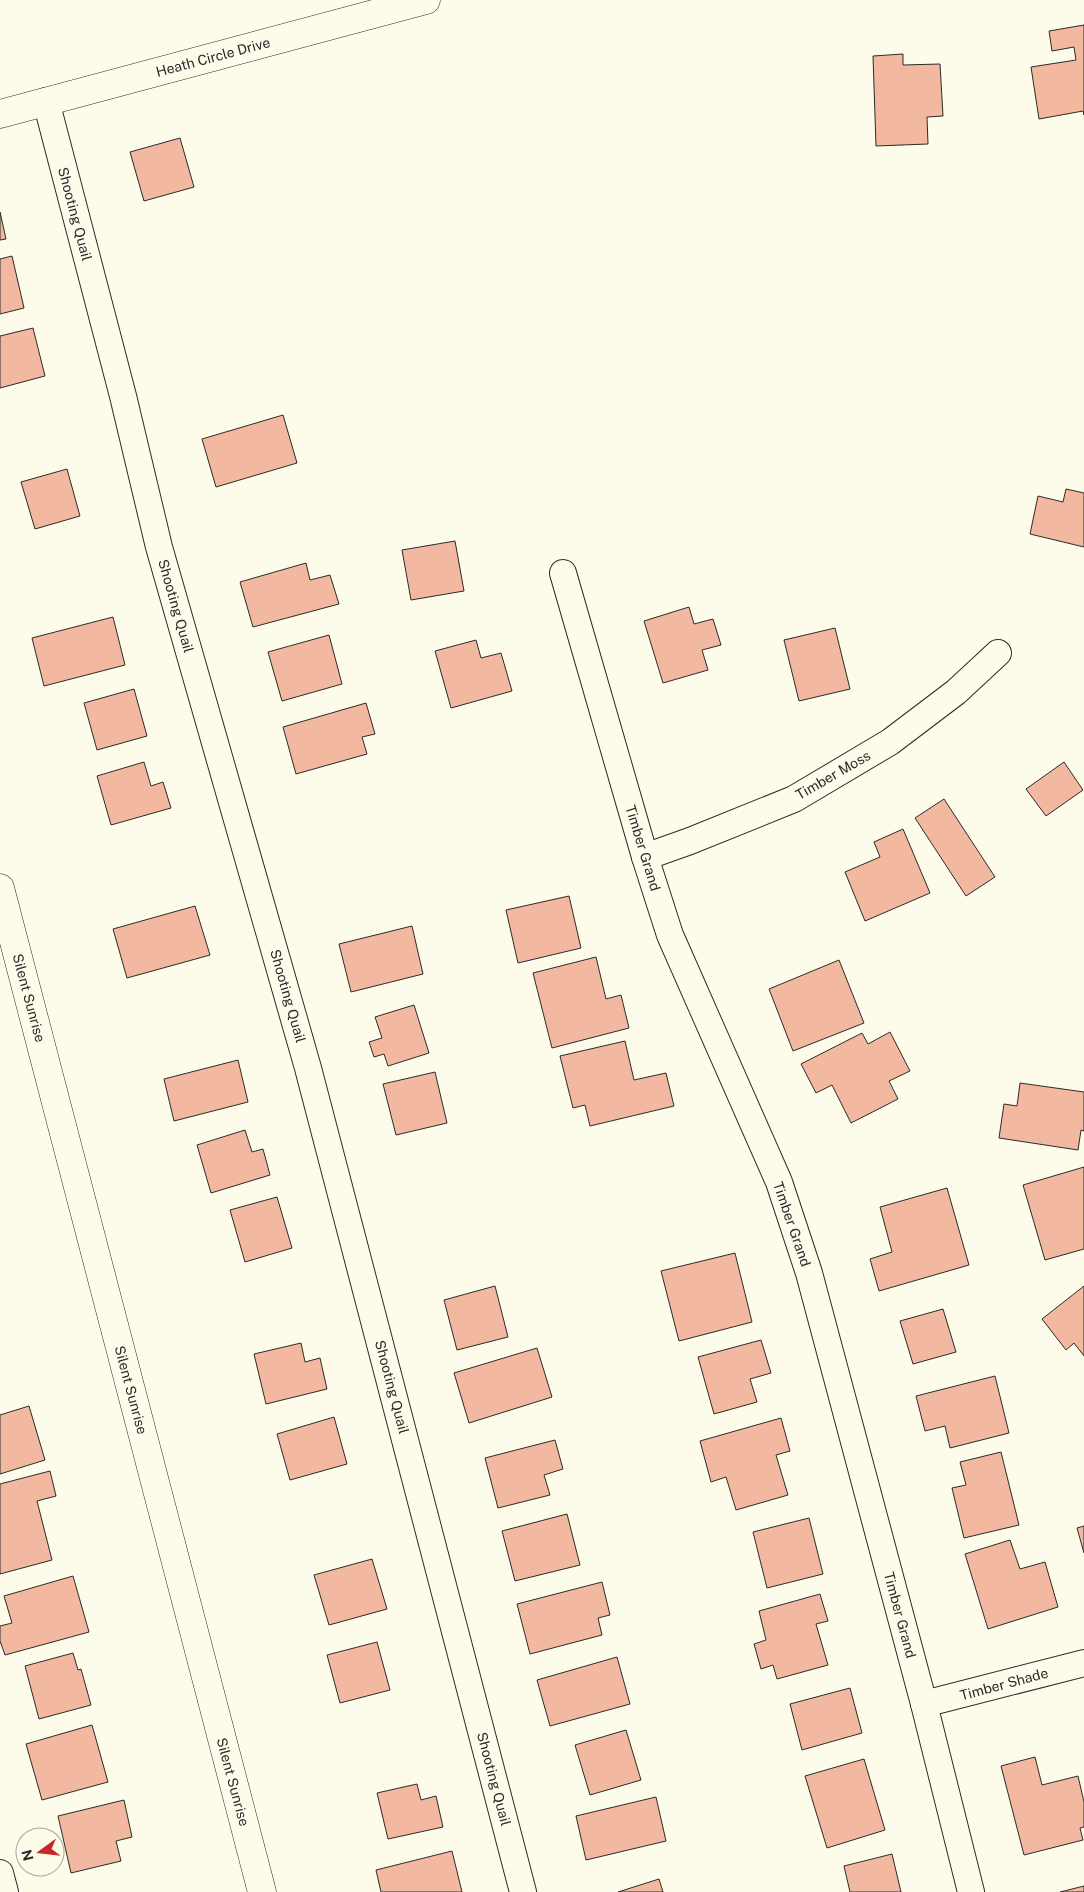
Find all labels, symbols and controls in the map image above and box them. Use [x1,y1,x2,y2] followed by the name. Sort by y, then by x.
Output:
[154,34,272,80] street label: Heath Circle Drive
[55,165,95,263] street label: Shooting Quail
[155,558,197,654] street label: Shooting Quail
[793,747,873,803] street label: Timber Moss
[622,803,664,893] street label: Timber Grand
[267,948,309,1044] street label: Shooting Quail
[9,952,49,1044] street label: Silent Sunrise
[770,1179,814,1269] street label: Timber Grand
[372,1338,412,1436] street label: Shooting Quail
[111,1344,151,1436] street label: Silent Sunrise
[881,1570,919,1660] street label: Timber Grand
[958,1665,1050,1703] street label: Timber Shade
[474,1730,514,1828] street label: Shooting Quail
[213,1736,253,1828] street label: Silent Sunrise
[15,1827,65,1877] north arrow
[18,1848,37,1863] text: N

